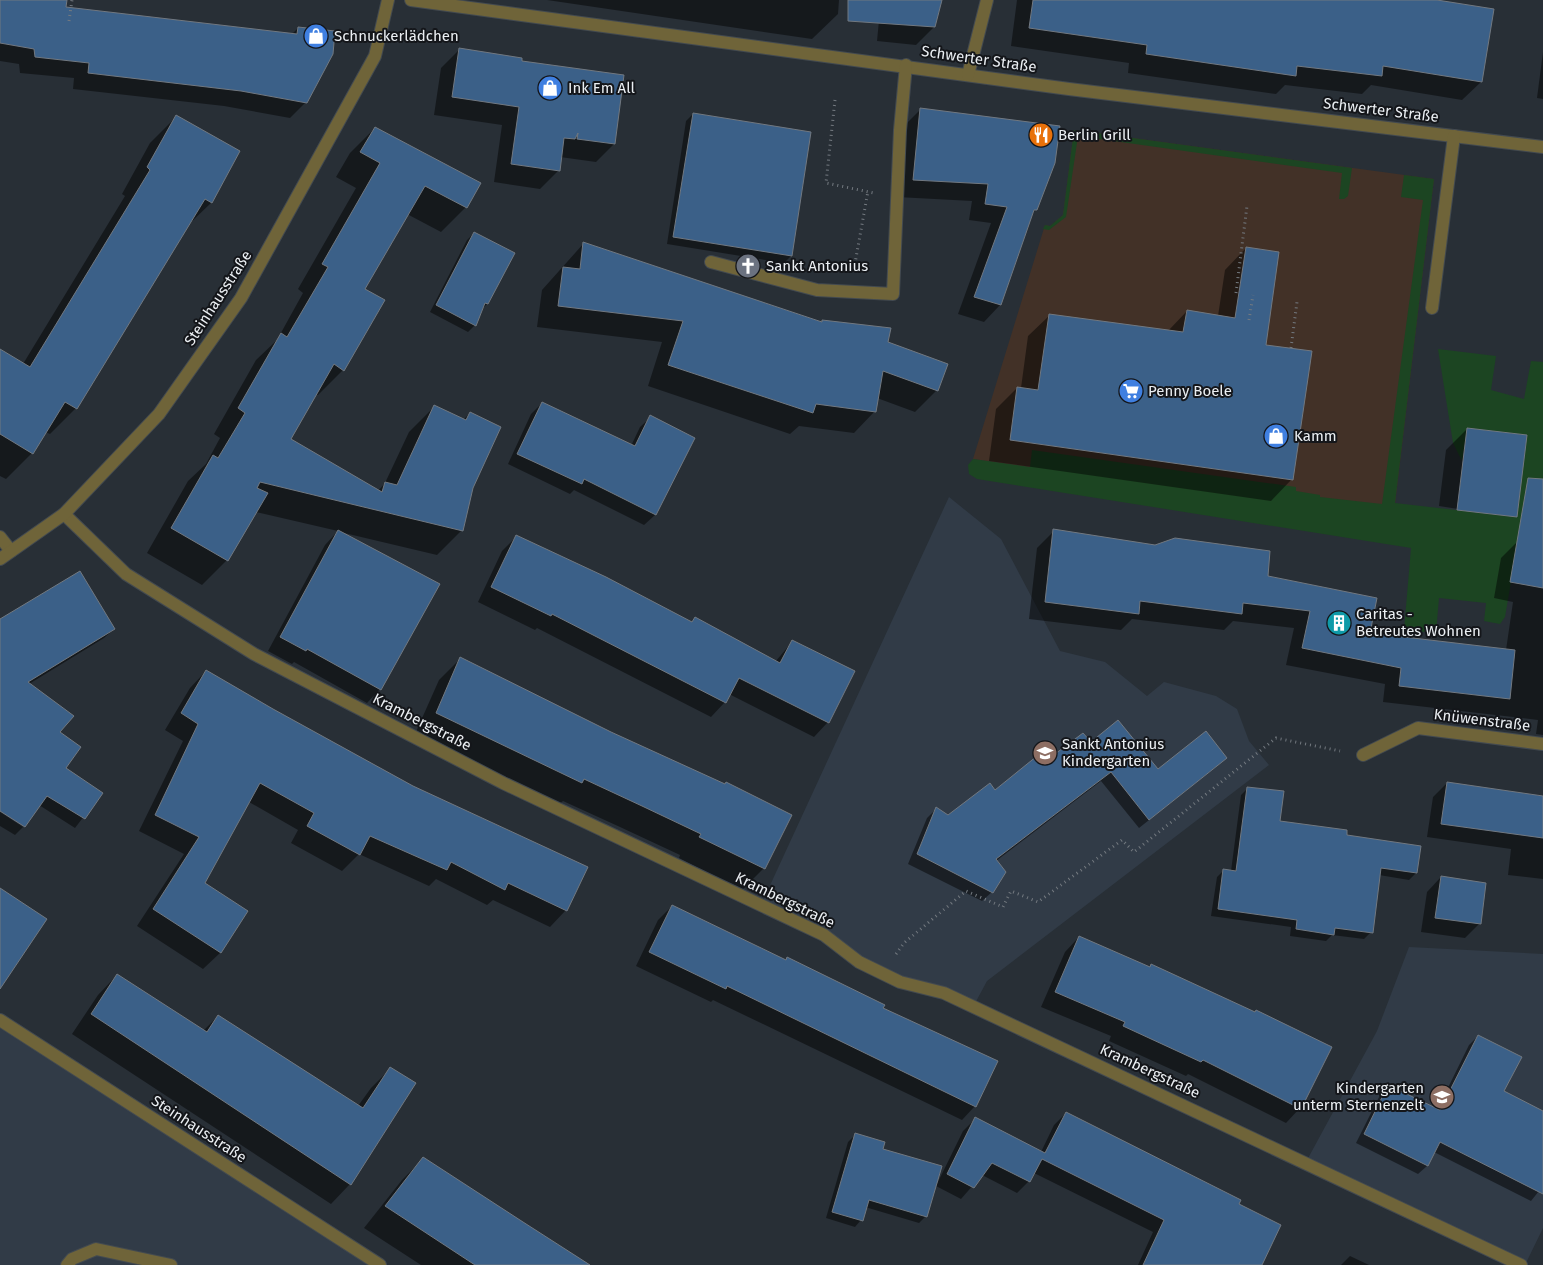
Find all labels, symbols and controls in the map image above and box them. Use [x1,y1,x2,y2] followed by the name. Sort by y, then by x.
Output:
[303,23,329,49] shop icon: Schnuckerlädchen
[334,27,459,45] place label: Schnuckerlädchen
[920,42,1038,76] street label: Schwerter Straße
[537,75,563,101] shop icon: Ink Em All
[568,79,636,97] place label: Ink Em All
[1322,94,1440,126] street label: Schwerter Straße
[1028,122,1054,148] restaurant icon: Berlin Grill
[1058,126,1131,144] place label: Berlin Grill
[180,247,256,349] street label: Steinhausstraße
[735,253,761,279] church icon: Sankt Antonius
[766,257,868,275] place label: Sankt Antonius
[1118,378,1144,404] supermarket icon: Penny Boele
[1148,382,1232,400] place label: Penny Boele
[1263,423,1289,449] shop icon: Kamm
[1294,427,1337,445] place label: Kamm
[1356,605,1481,640] place label: Caritas - Betreutes Wohnen
[1326,610,1352,636] building icon: Caritas - Betreutes Wohnen
[370,689,474,755] street label: Krambergstraße
[1433,705,1531,735] street label: Knüwenstraße
[1062,735,1164,770] place label: Sankt Antonius Kindergarten
[1032,740,1058,766] school or university icon: Sankt Antonius Kindergarten
[732,868,838,932] street label: Krambergstraße
[1097,1040,1203,1102] street label: Krambergstraße
[1293,1079,1425,1114] place label: Kindergarten unterm Sternenzelt
[1429,1084,1455,1110] school or university icon: Kindergarten unterm Sternenzelt
[148,1091,250,1167] street label: Steinhausstraße

